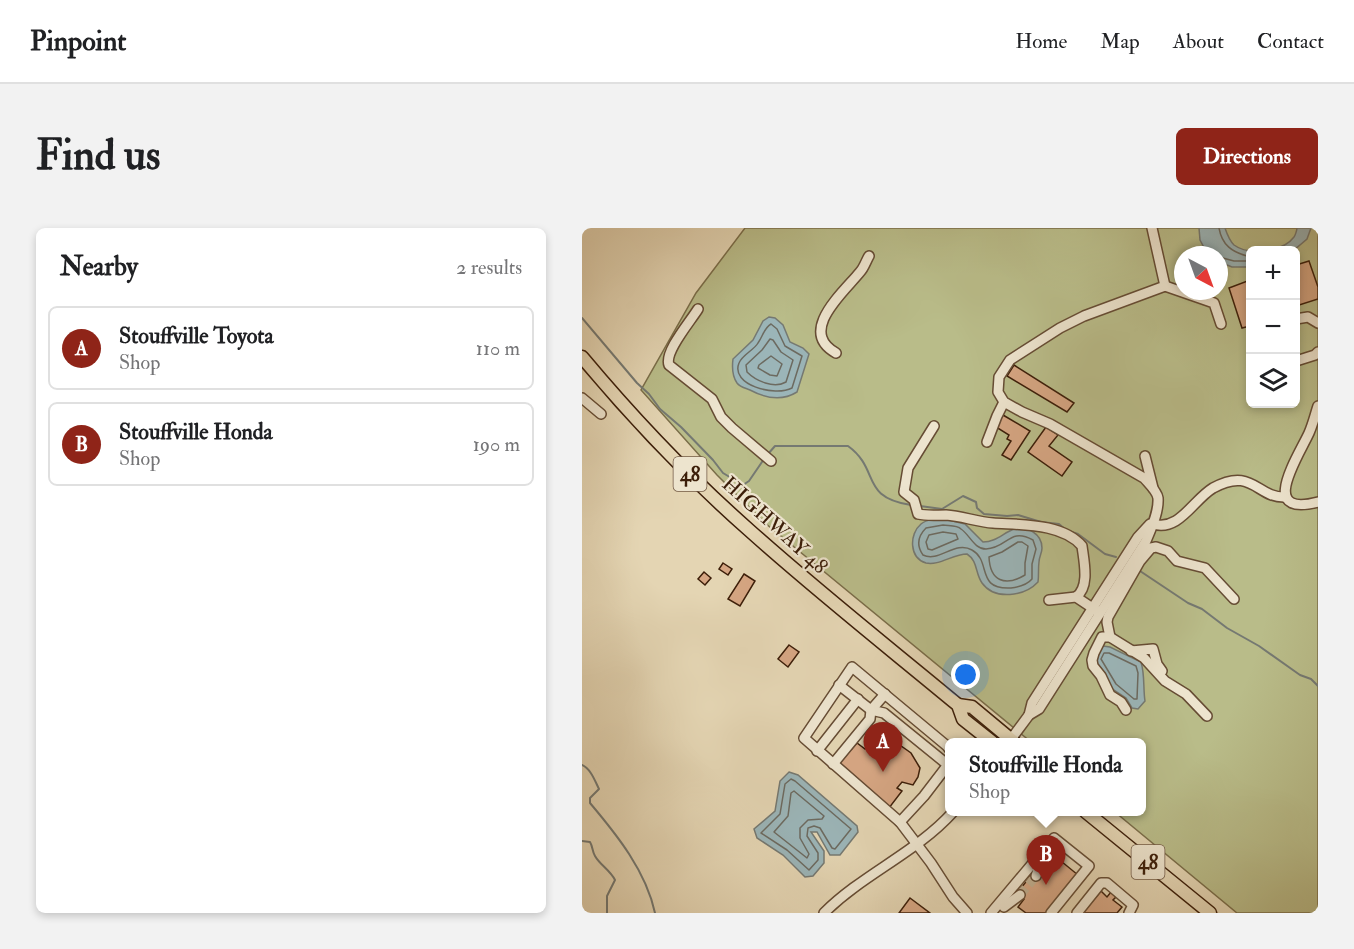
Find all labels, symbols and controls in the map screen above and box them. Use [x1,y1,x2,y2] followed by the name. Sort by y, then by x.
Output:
[30,24,126,59] text: Pinpoint
[1015,28,1067,55] text: Home
[1100,28,1140,55] text: Map
[1173,28,1224,55] text: About
[1257,28,1324,55] text: Contact
[1176,128,1318,185] button: Directions
[36,130,160,182] text: Find us
[1174,246,1228,300] north arrow
[1246,246,1300,408] map controls
[1246,246,1300,300] button: +
[60,251,138,283] text: Nearby
[456,255,522,280] text: 2 results
[1246,300,1300,354] button: −
[119,322,273,350] text: Stouffville Toyota
[75,336,88,361] text: A
[476,336,520,361] text: 110 m
[119,350,160,375] text: Shop
[1246,354,1300,408] button: layers
[119,418,273,446] text: Stouffville Honda
[75,432,88,457] text: B
[473,432,520,457] text: 190 m
[119,446,160,471] text: Shop
[674,457,706,491] road number: 48
[716,471,833,580] street label: HIGHWAY 48
[951,660,980,689] your location
[864,722,902,772] pin: A
[945,738,1146,816] popup
[969,751,1122,779] text: Stouffville Honda
[969,779,1010,804] text: Shop
[1026,836,1066,885] pin: B
[1132,845,1164,879] road number: 48

